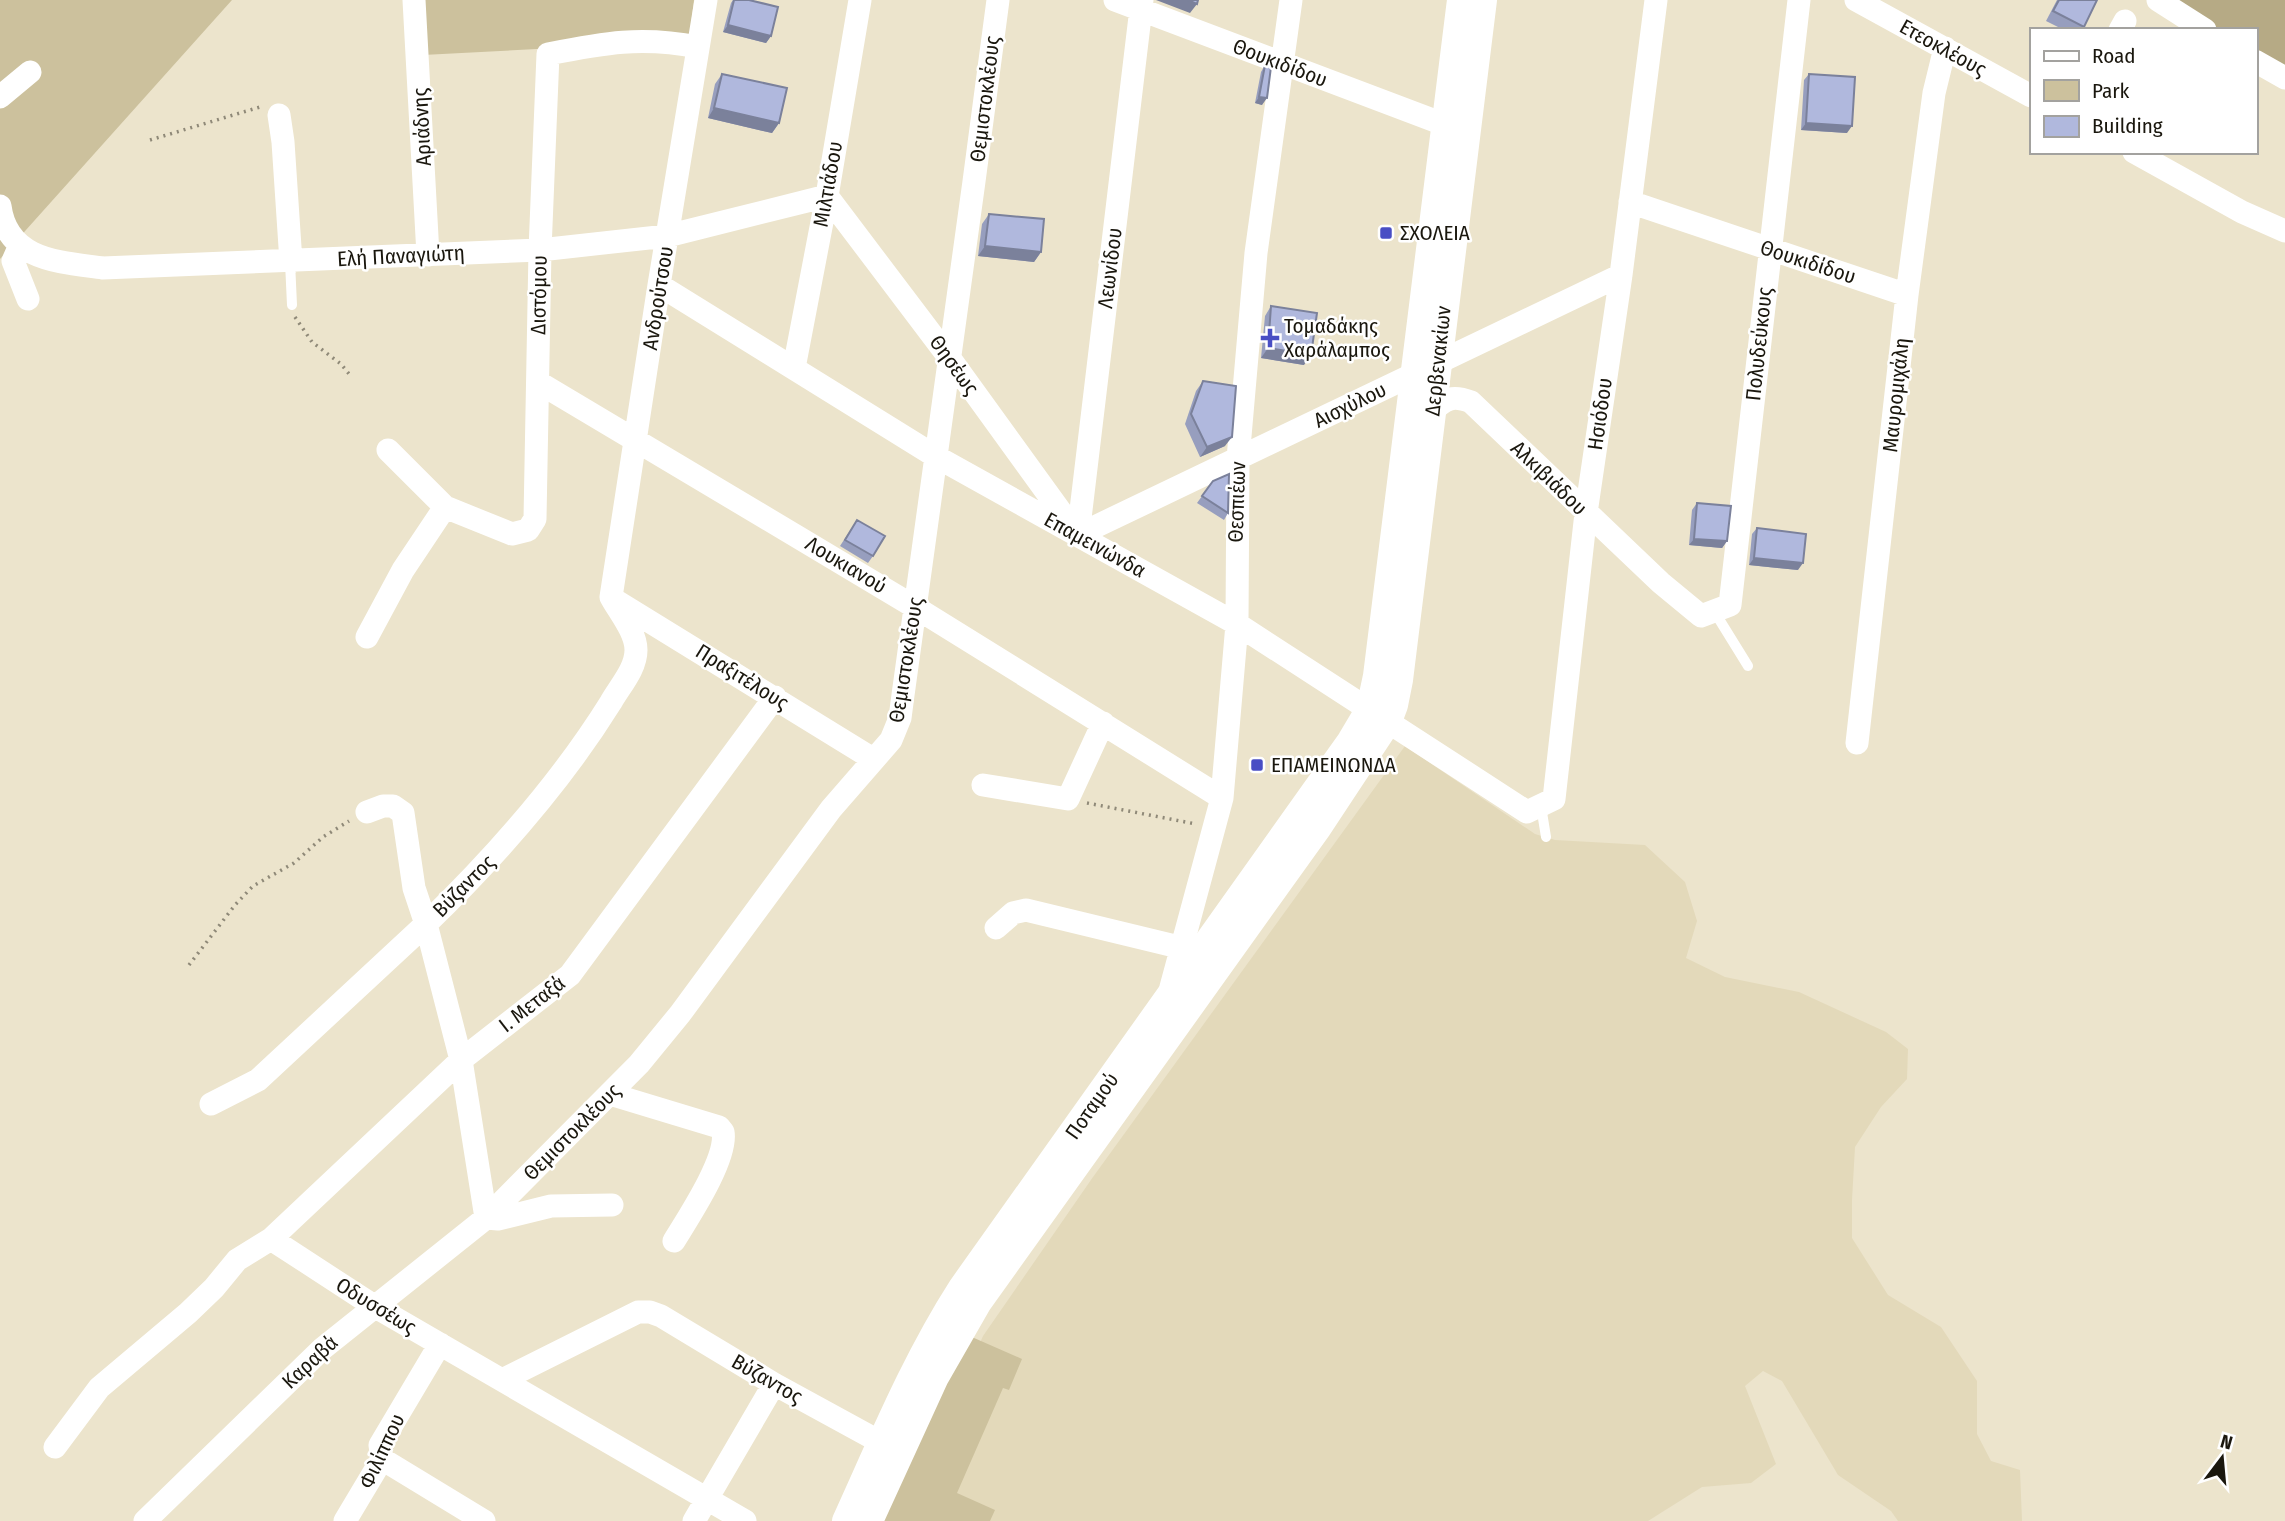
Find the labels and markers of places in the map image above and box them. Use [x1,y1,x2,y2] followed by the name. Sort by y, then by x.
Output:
[1400,220,1470,246] place label: ΣΧΟΛΕΙΑ
[1378,225,1394,241] marker: ΣΧΟΛΕΙΑ
[1284,313,1390,363] place label: Τομαδάκης Χαράλαμπος
[1262,330,1278,346] marker: Τομαδάκης Χαράλαμπος
[1271,752,1396,778] place label: ΕΠΑΜΕΙΝΩΝΔΑ
[1249,757,1265,773] marker: ΕΠΑΜΕΙΝΩΝΔΑ

